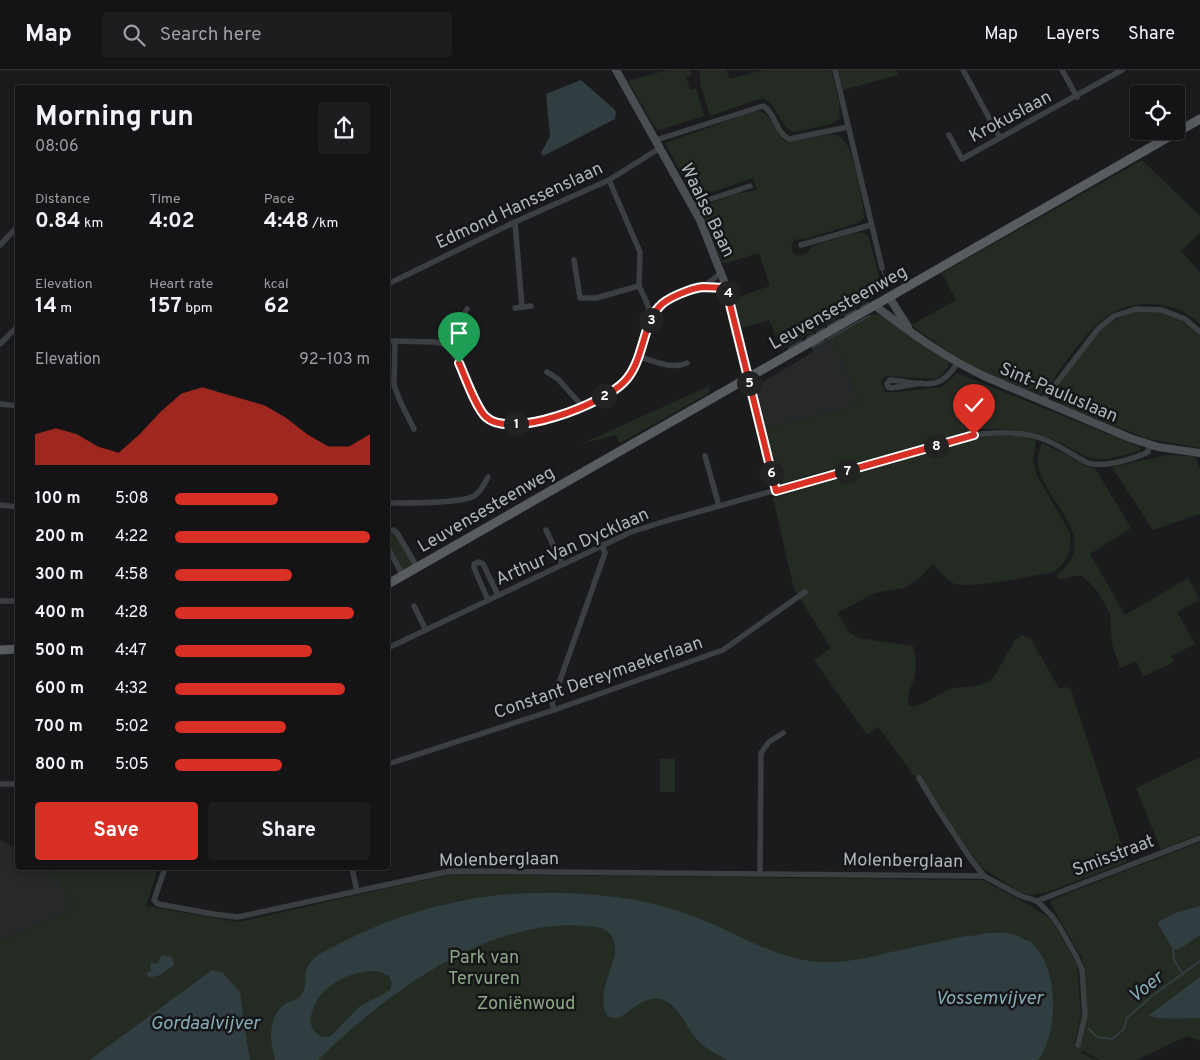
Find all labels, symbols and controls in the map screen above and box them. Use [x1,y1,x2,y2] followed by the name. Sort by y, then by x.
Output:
[102,12,452,57] search box
[25,20,72,50] text: Map
[120,21,148,49] icon: search
[160,23,261,47] text: Search here
[984,23,1018,46] text: Map
[1046,23,1100,46] text: Layers
[1128,23,1175,46] text: Share
[1130,85,1185,140] map controls
[1130,85,1185,140] button: locate
[965,86,1056,149] street label: Krokuslaan
[35,100,194,136] text: Morning run
[318,102,370,154] button: share
[35,137,78,157] text: 08:06
[432,158,607,255] street label: Edmond Hanssenslaan
[674,160,739,262] street label: Waalse Baan
[35,191,90,208] text: Distance
[149,191,181,208] text: Time
[264,191,294,208] text: Pace
[35,208,81,235] text: 0.84
[149,208,195,235] text: 4:02
[264,208,309,235] text: 4:48
[81,215,103,232] text: km
[309,215,338,232] text: /km
[766,261,912,356] street label: Leuvensesteenweg
[35,276,93,293] text: Elevation
[149,276,213,293] text: Heart rate
[264,276,289,293] text: kcal
[716,280,740,306] pin: 4
[724,285,733,302] text: 4
[35,293,57,320] text: 14
[149,293,182,320] text: 157
[264,293,289,320] text: 62
[57,300,72,317] text: m
[182,300,213,317] text: bpm
[638,308,664,332] pin: 3
[438,312,480,363] pin
[647,312,656,329] text: 3
[445,319,473,347] icon: arrive
[35,350,101,370] text: Elevation
[299,350,370,370] text: 92–103 m
[996,358,1121,429] street label: Sint-Pauluslaan
[736,370,762,396] pin: 5
[745,375,754,392] text: 5
[592,384,616,408] pin: 2
[953,384,995,435] pin
[600,388,609,405] text: 2
[960,391,988,419] icon: check
[504,412,528,436] pin: 1
[514,416,519,433] text: 1
[924,434,948,458] pin: 8
[932,438,941,455] text: 8
[834,458,860,484] pin: 7
[758,460,784,486] pin: 6
[414,462,559,559] street label: Leuvensesteenweg
[844,463,851,480] text: 7
[767,465,776,482] text: 6
[35,489,81,509] text: 100 m
[115,489,149,509] text: 5:08
[492,503,653,592] street label: Arthur Van Dycklaan
[35,527,84,547] text: 200 m
[115,527,148,547] text: 4:22
[35,565,83,585] text: 300 m
[115,565,148,585] text: 4:58
[35,603,84,623] text: 400 m
[115,603,148,623] text: 4:28
[491,632,706,725] street label: Constant Dereymaekerlaan
[35,641,84,661] text: 500 m
[115,641,147,661] text: 4:47
[35,679,84,699] text: 600 m
[115,679,148,699] text: 4:32
[35,717,83,737] text: 700 m
[115,717,149,737] text: 5:02
[35,755,84,775] text: 800 m
[115,755,149,775] text: 5:05
[35,802,198,860] button: Save
[208,802,370,860] button: Share
[1069,830,1158,882] street label: Smisstraat
[439,848,559,873] street label: Molenberglaan
[843,849,963,874] street label: Molenberglaan
[448,947,520,991] park label: Park van Tervuren
[1124,965,1170,1009] water label: Voer
[935,987,1045,1011] water label: Vossemvijver
[477,993,575,1016] park label: Zoniënwoud
[150,1012,262,1036] water label: Gordaalvijver

